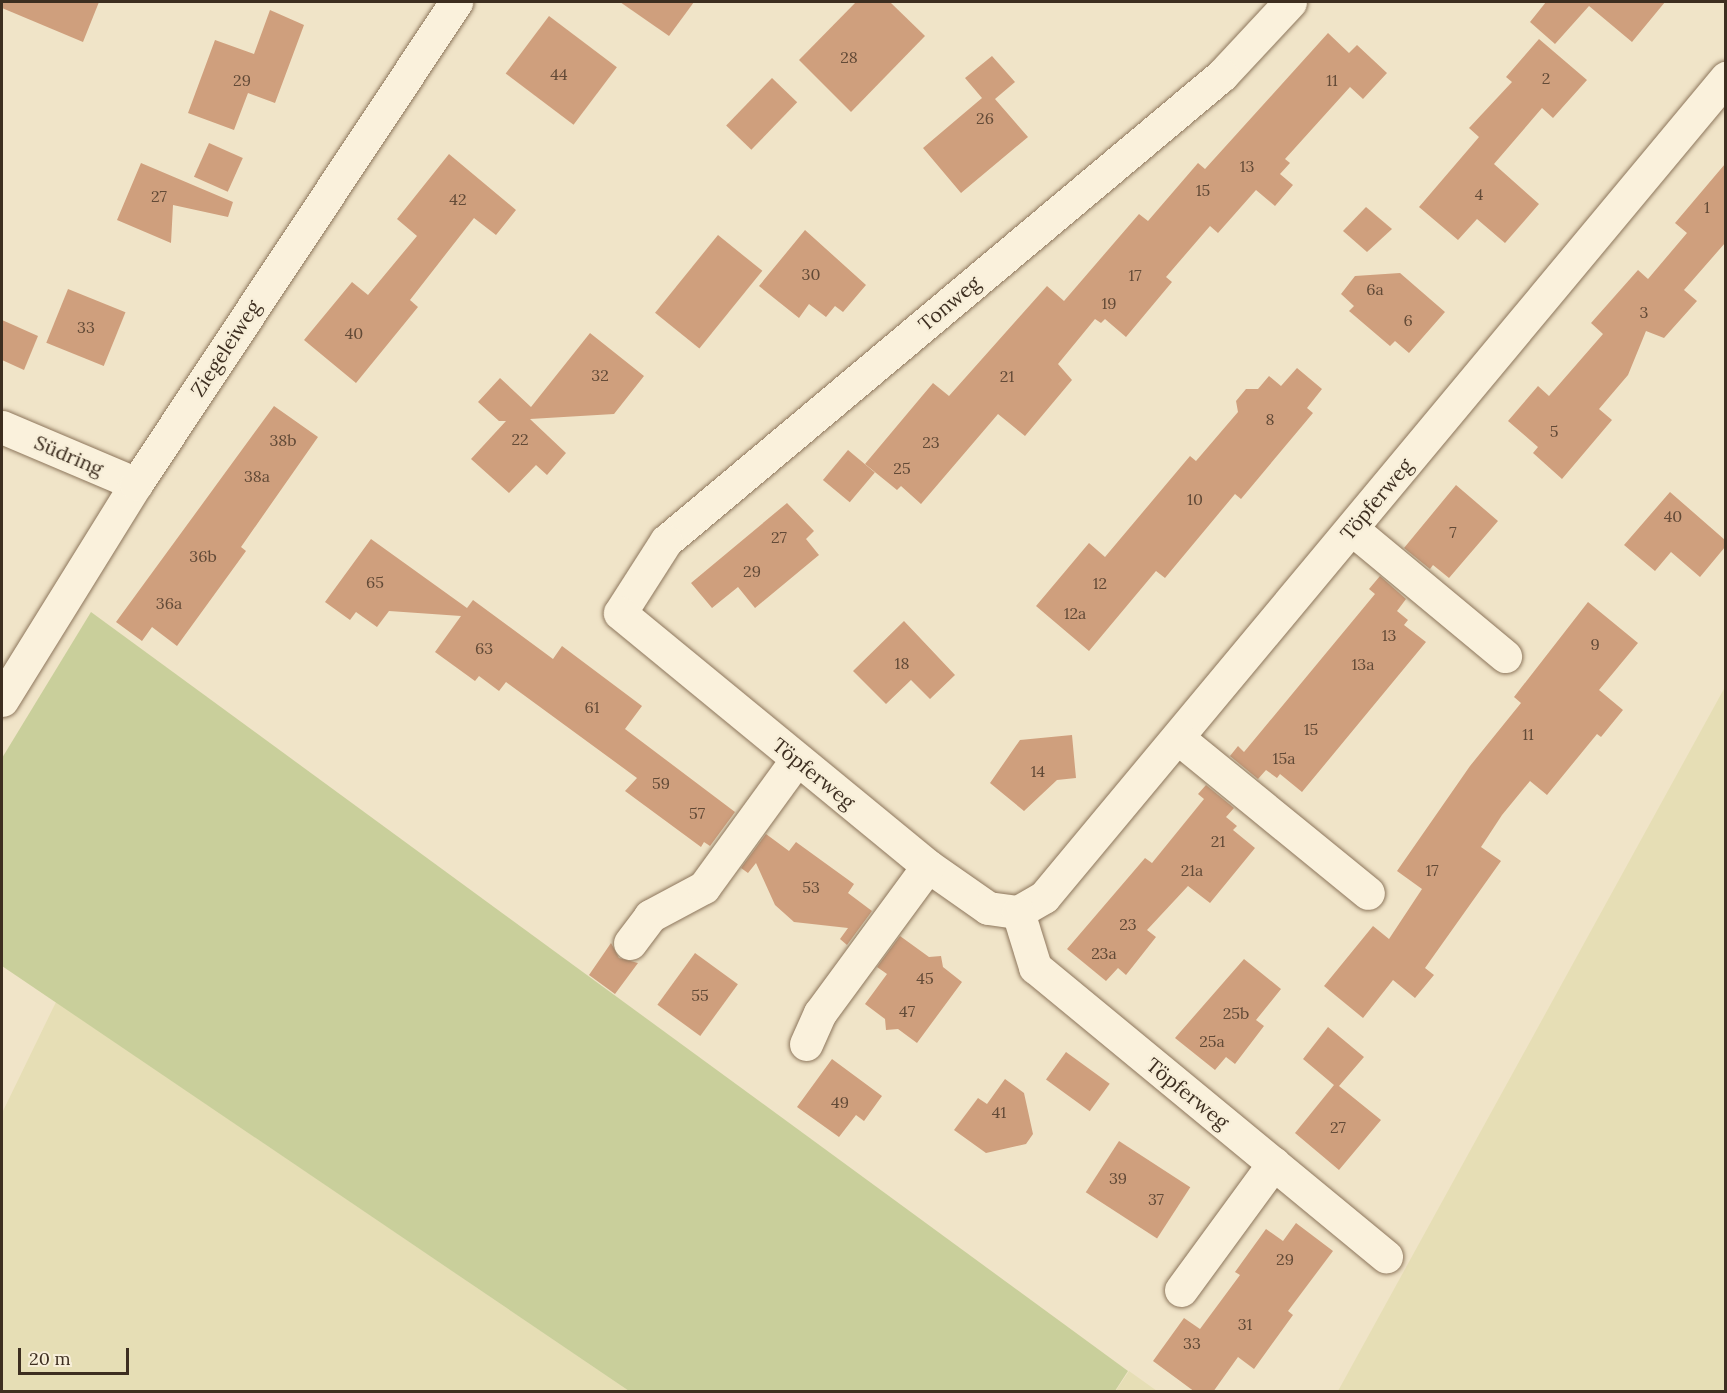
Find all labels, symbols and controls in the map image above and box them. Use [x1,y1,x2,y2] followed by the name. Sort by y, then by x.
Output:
[840,47,858,67] house number: 28
[550,64,568,84] house number: 44
[1542,68,1550,88] house number: 2
[233,70,251,90] house number: 29
[1326,70,1338,90] house number: 11
[976,108,994,128] house number: 26
[1240,156,1254,176] house number: 13
[1196,180,1210,200] house number: 15
[1475,184,1483,204] house number: 4
[151,186,167,206] house number: 27
[449,189,467,209] house number: 42
[1704,197,1710,217] house number: 1
[802,264,820,284] house number: 30
[1128,265,1142,285] house number: 17
[913,270,985,336] street label: Tonweg
[1366,279,1384,299] house number: 6a
[1101,293,1117,313] house number: 19
[185,295,265,401] street label: Ziegeleiweg
[1640,302,1648,322] house number: 3
[1403,310,1413,330] house number: 6
[77,317,95,337] house number: 33
[345,323,363,343] house number: 40
[591,365,609,385] house number: 32
[1000,366,1014,386] house number: 21
[1266,409,1274,429] house number: 8
[1550,421,1558,441] house number: 5
[511,429,529,449] house number: 22
[31,430,107,480] street label: Südring
[269,430,297,450] house number: 38b
[922,432,940,452] house number: 23
[1335,453,1417,545] street label: Töpferweg
[893,458,911,478] house number: 25
[244,466,270,486] house number: 38a
[1187,489,1203,509] house number: 10
[1664,506,1682,526] house number: 40
[1449,522,1457,542] house number: 7
[771,527,787,547] house number: 27
[189,546,217,566] house number: 36b
[743,561,761,581] house number: 29
[366,572,384,592] house number: 65
[1093,573,1107,593] house number: 12
[156,593,182,613] house number: 36a
[1064,603,1086,623] house number: 12a
[1382,625,1396,645] house number: 13
[1590,634,1600,654] house number: 9
[475,638,493,658] house number: 63
[895,653,909,673] house number: 18
[1352,654,1374,674] house number: 13a
[584,697,600,717] house number: 61
[1304,719,1318,739] house number: 15
[1522,724,1534,744] house number: 11
[768,732,860,814] street label: Töpferweg
[1273,748,1295,768] house number: 15a
[1031,761,1045,781] house number: 14
[652,773,670,793] house number: 59
[689,803,705,823] house number: 57
[1211,831,1225,851] house number: 21
[1181,860,1203,880] house number: 21a
[1425,860,1439,880] house number: 17
[802,877,820,897] house number: 53
[1119,914,1137,934] house number: 23
[1091,943,1117,963] house number: 23a
[916,968,934,988] house number: 45
[691,985,709,1005] house number: 55
[899,1001,915,1021] house number: 47
[1223,1003,1249,1023] house number: 25b
[1199,1031,1225,1051] house number: 25a
[1142,1052,1234,1134] street label: Töpferweg
[831,1092,849,1112] house number: 49
[992,1102,1006,1122] house number: 41
[1330,1117,1346,1137] house number: 27
[1109,1168,1127,1188] house number: 39
[1148,1189,1164,1209] house number: 37
[1276,1249,1294,1269] house number: 29
[1238,1314,1252,1334] house number: 31
[1183,1333,1201,1353] house number: 33
[21,1336,132,1374] scale bar
[29,1347,71,1370] text: 20 m

